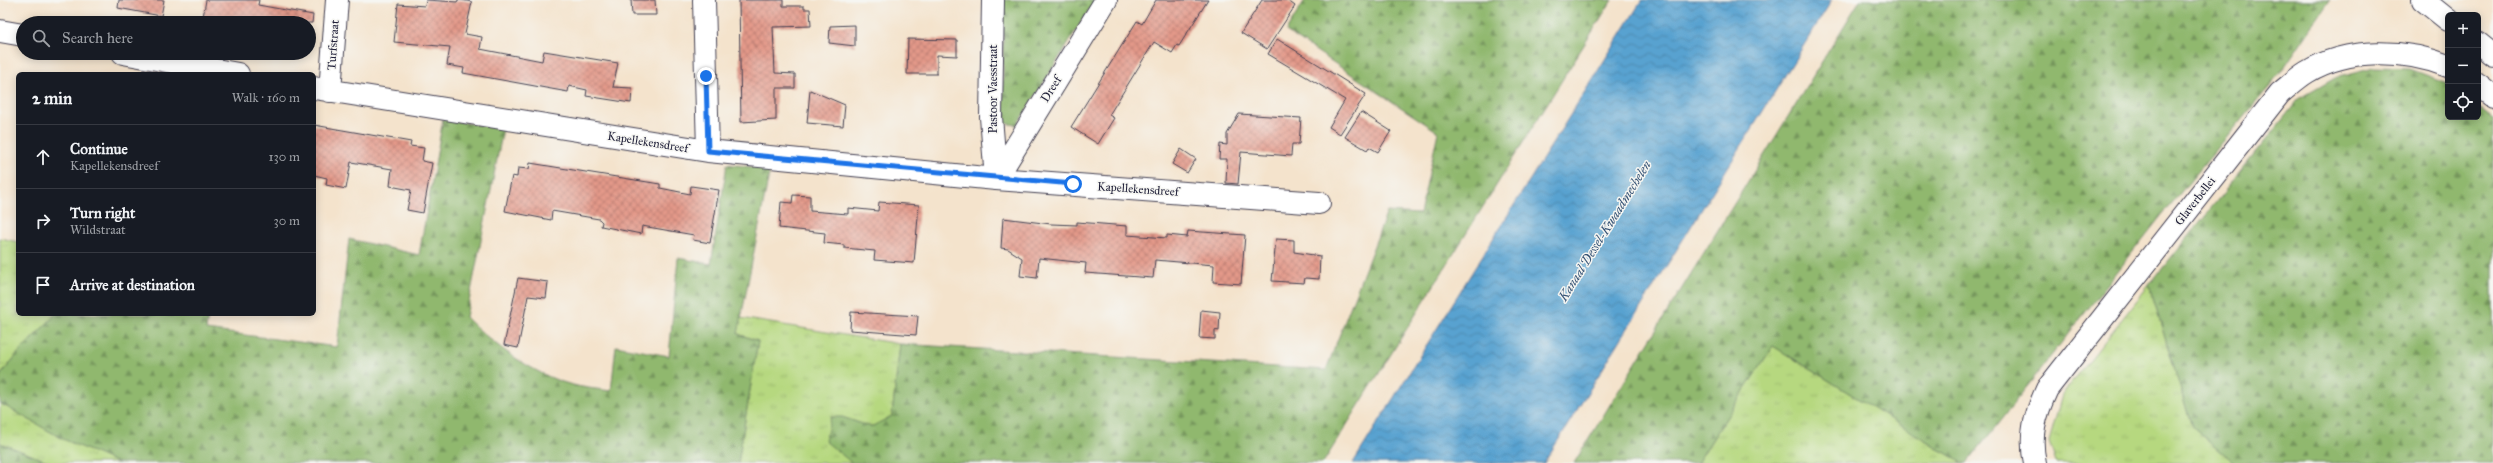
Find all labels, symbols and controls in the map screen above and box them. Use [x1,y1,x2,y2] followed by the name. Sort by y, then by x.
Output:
[2445,12,2481,120] map controls
[2445,12,2481,48] button: +
[16,16,316,60] search box
[324,19,342,71] street label: Turfstraat
[30,27,52,49] icon: search
[62,29,133,47] text: Search here
[986,44,1000,134] street label: Pastoor Vaesstraat
[2445,48,2481,84] button: −
[697,67,715,85] route end
[1038,72,1065,105] street label: Dreef
[2445,84,2481,120] button: locate
[32,88,72,109] text: 2 min
[232,90,300,106] text: Walk · 160 m
[606,129,691,156] street label: Kapellekensdreef
[70,140,128,158] text: Continue
[32,146,54,168] icon: ahead
[268,149,300,165] text: 130 m
[70,158,159,174] text: Kapellekensdreef
[1555,158,1655,305] water label: Kanaal Dessel-Kwaadmechelen
[2172,173,2219,228] street label: Glaverbellei
[1064,175,1082,193] route start
[1097,179,1181,199] street label: Kapellekensdreef
[70,204,135,222] text: Turn right
[32,210,54,232] icon: right
[274,213,300,229] text: 30 m
[70,222,126,238] text: Wildstraat
[32,274,54,296] icon: arrive
[70,276,195,294] text: Arrive at destination

